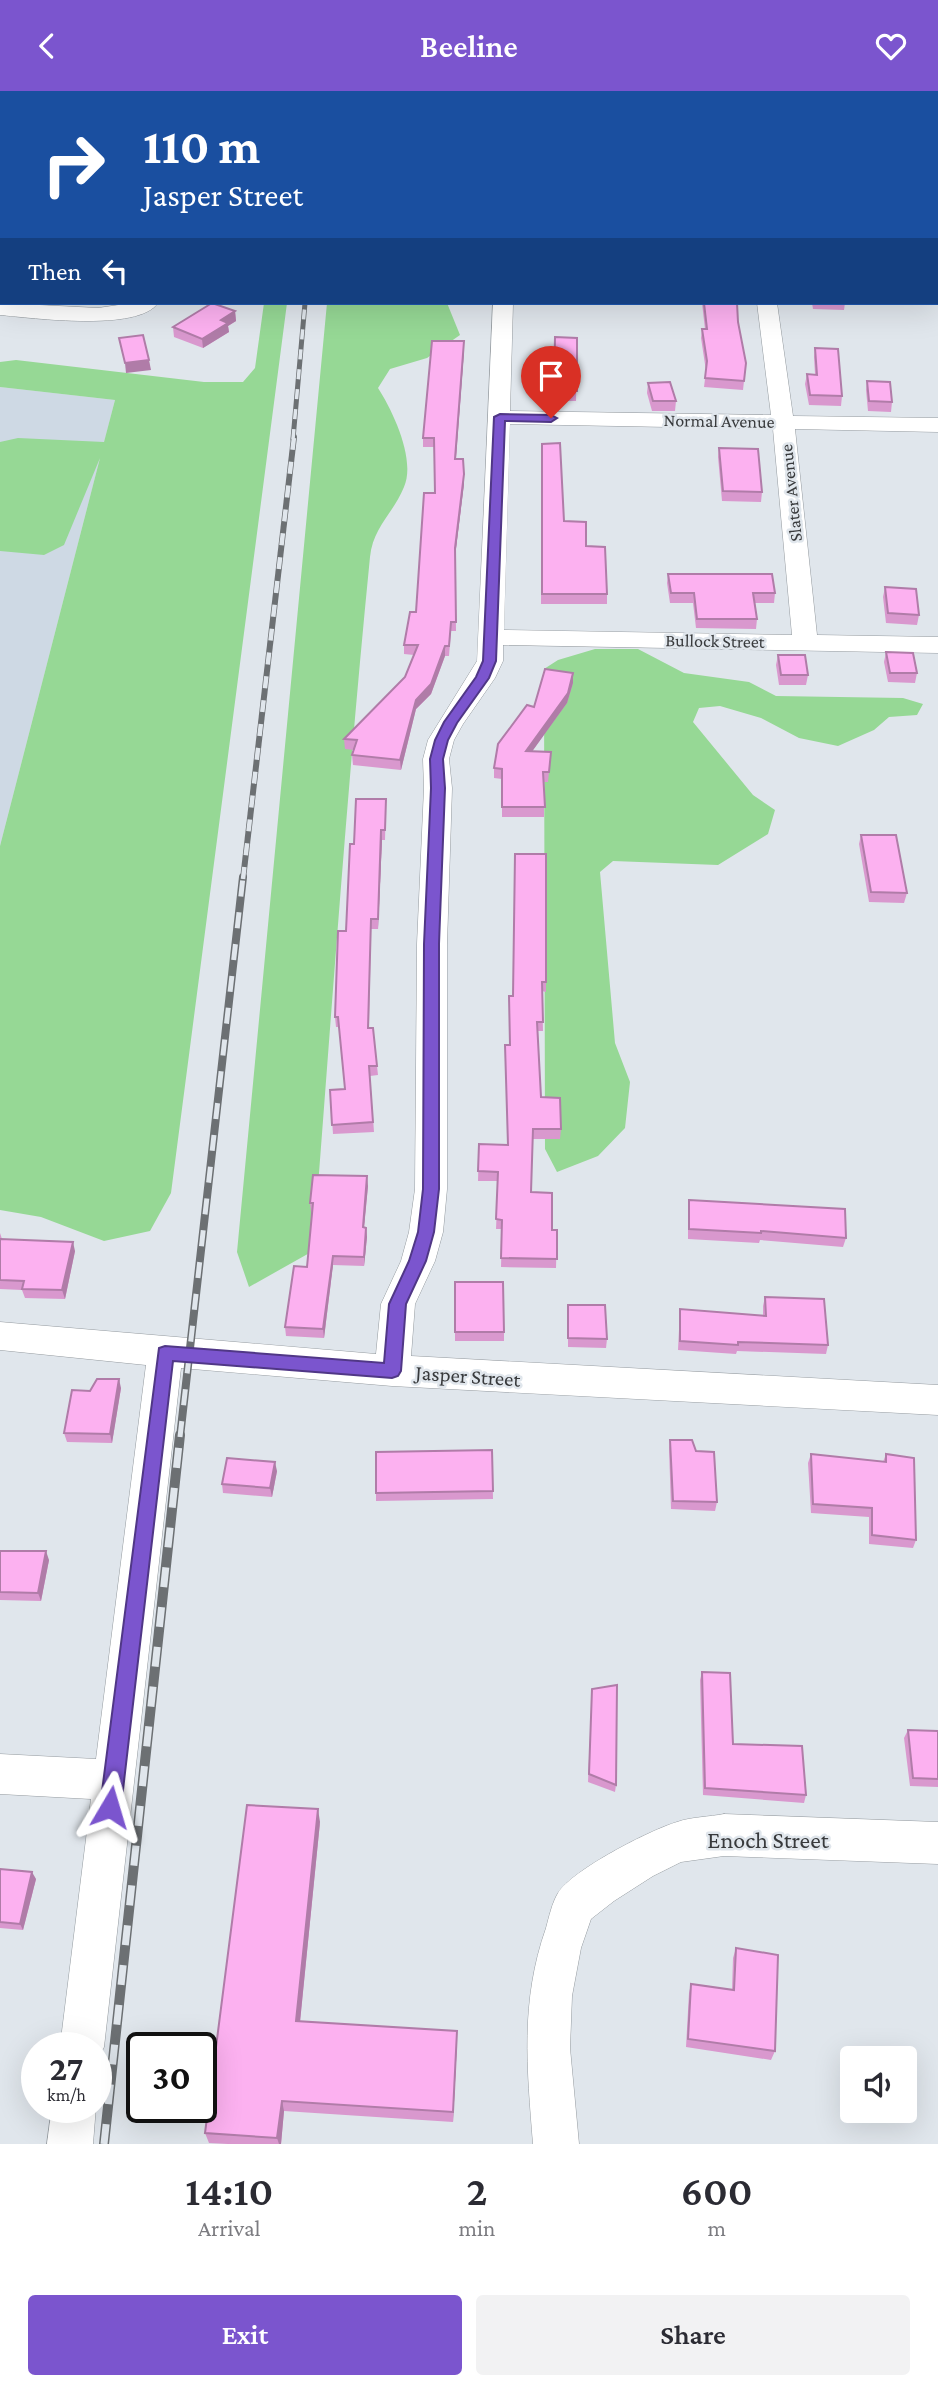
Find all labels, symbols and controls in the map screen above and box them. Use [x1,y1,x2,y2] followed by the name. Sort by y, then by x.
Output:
[28,27,66,65] icon: back
[872,27,910,65] icon: heart
[420,28,518,64] text: Beeline
[28,119,119,210] icon: right
[143,119,260,174] text: 110 m
[143,177,303,213] text: Jasper Street
[96,252,134,290] icon: left
[28,257,82,286] text: Then
[521,346,581,418] pin
[532,357,570,395] icon: arrive
[663,410,775,432] street label: Normal Avenue
[776,443,806,543] street label: Slater Avenue
[665,630,766,652] street label: Bullock Street
[413,1360,522,1392] street label: Jasper Street
[73,1770,147,1844] position arrow
[707,1826,830,1853] street label: Enoch Street
[126,2032,217,2123] speed limit sign: 30
[840,2046,917,2123] map controls
[840,2046,917,2123] button: sound
[50,2049,83,2088] text: 27
[47,2085,86,2105] text: km/h
[185,2167,273,2214] text: 14:10
[467,2167,487,2214] text: 2
[681,2167,753,2214] text: 600
[198,2215,261,2241] text: Arrival
[459,2215,495,2241] text: min
[707,2215,726,2241] text: m
[28,2295,462,2375] button: Exit
[476,2295,910,2375] button: Share

